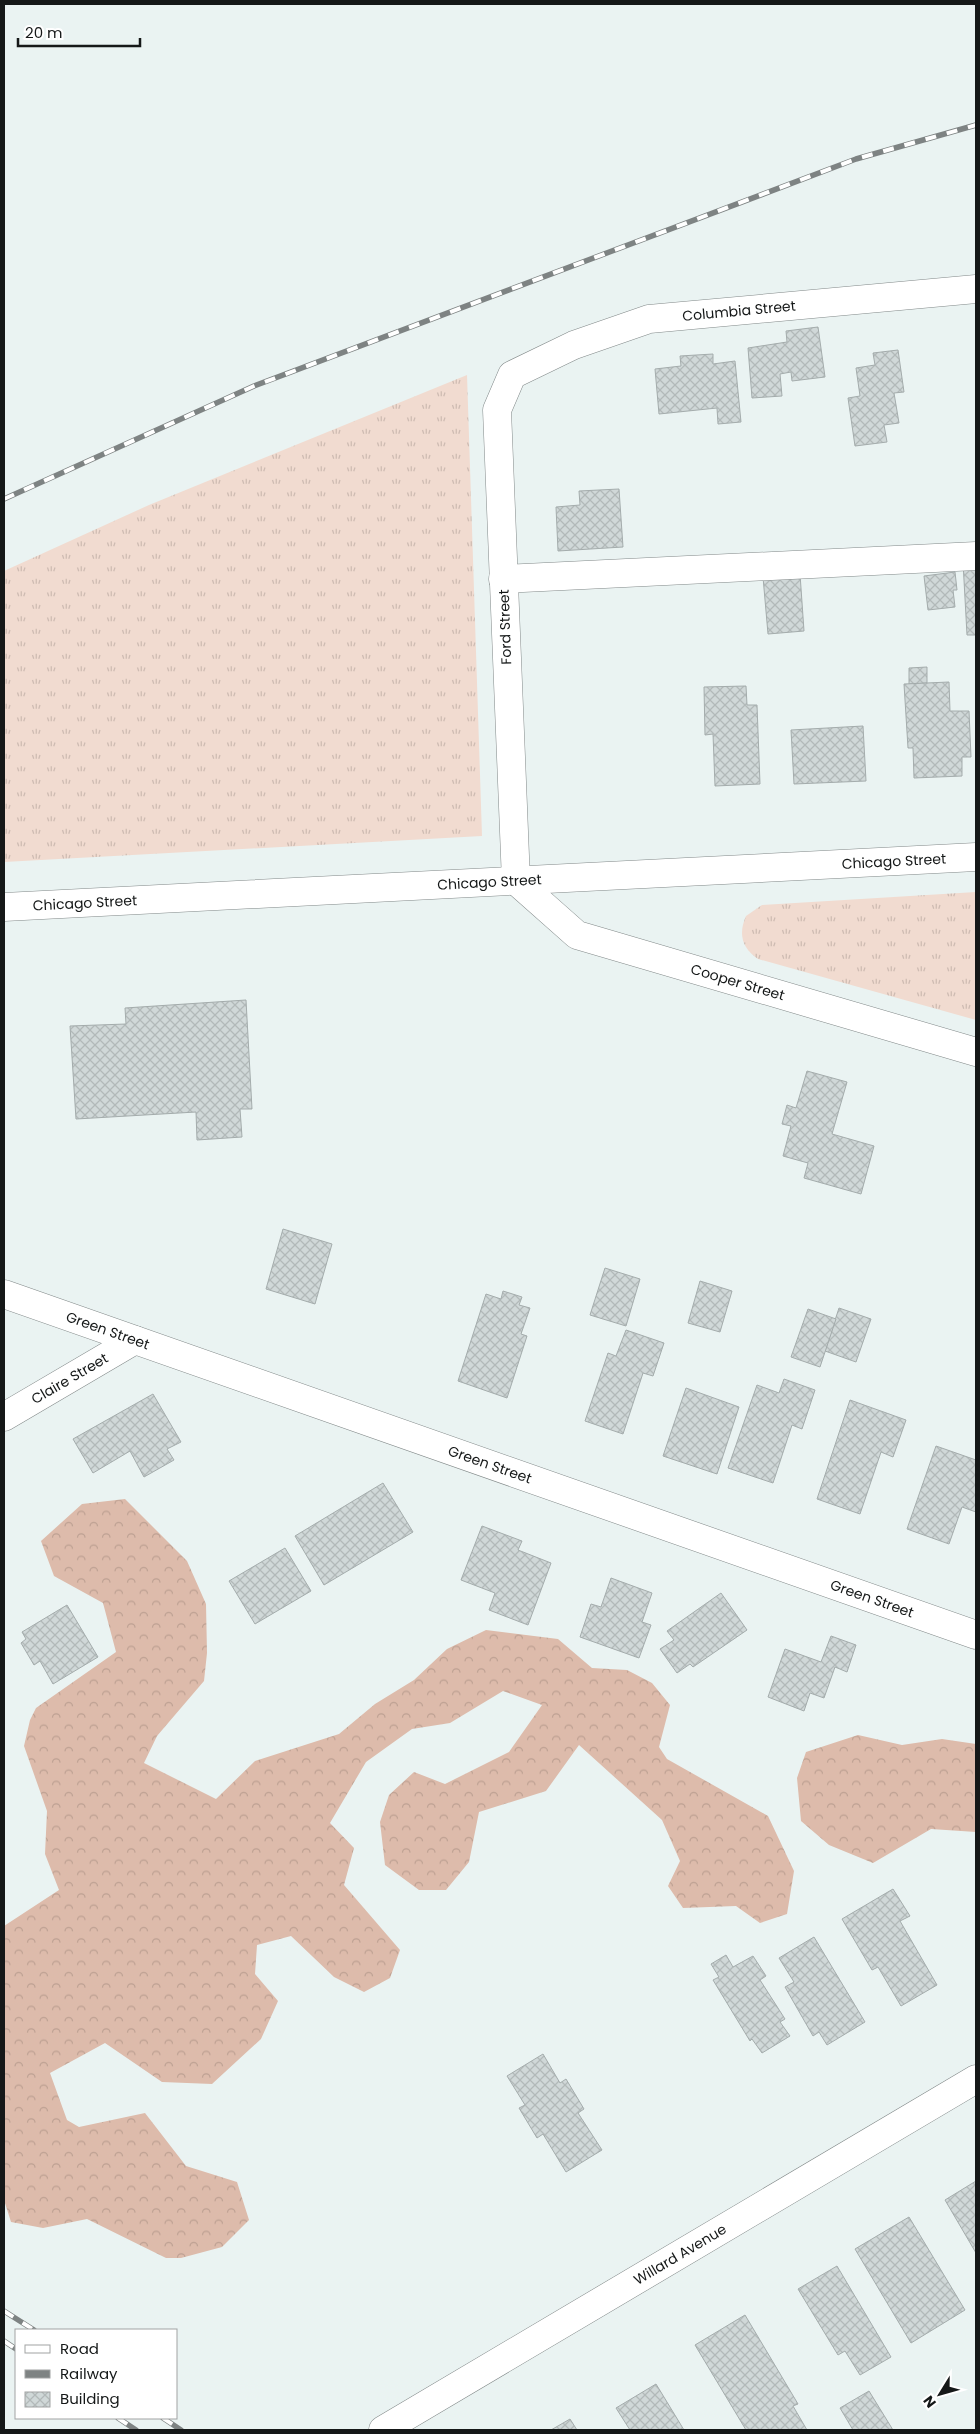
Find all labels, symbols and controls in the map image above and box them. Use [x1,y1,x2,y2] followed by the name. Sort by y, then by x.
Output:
[18,15,140,47] scale bar
[25,22,63,43] text: 20 m
[681,296,796,326] street label: Columbia Street
[494,589,516,665] street label: Ford Street
[841,849,946,874] street label: Chicago Street
[437,869,542,895] street label: Chicago Street
[32,890,138,916] street label: Chicago Street
[688,959,787,1005] street label: Cooper Street
[63,1307,152,1354] street label: Green Street
[27,1348,112,1409] street label: Claire Street
[445,1441,534,1488] street label: Green Street
[828,1575,917,1622] street label: Green Street
[630,2219,730,2290] street label: Willard Avenue
[15,2329,178,2419] legend
[60,2338,99,2359] text: Road
[60,2363,118,2384] text: Railway
[915,2369,965,2419] north arrow
[60,2388,120,2409] text: Building
[918,2392,941,2412] text: N

